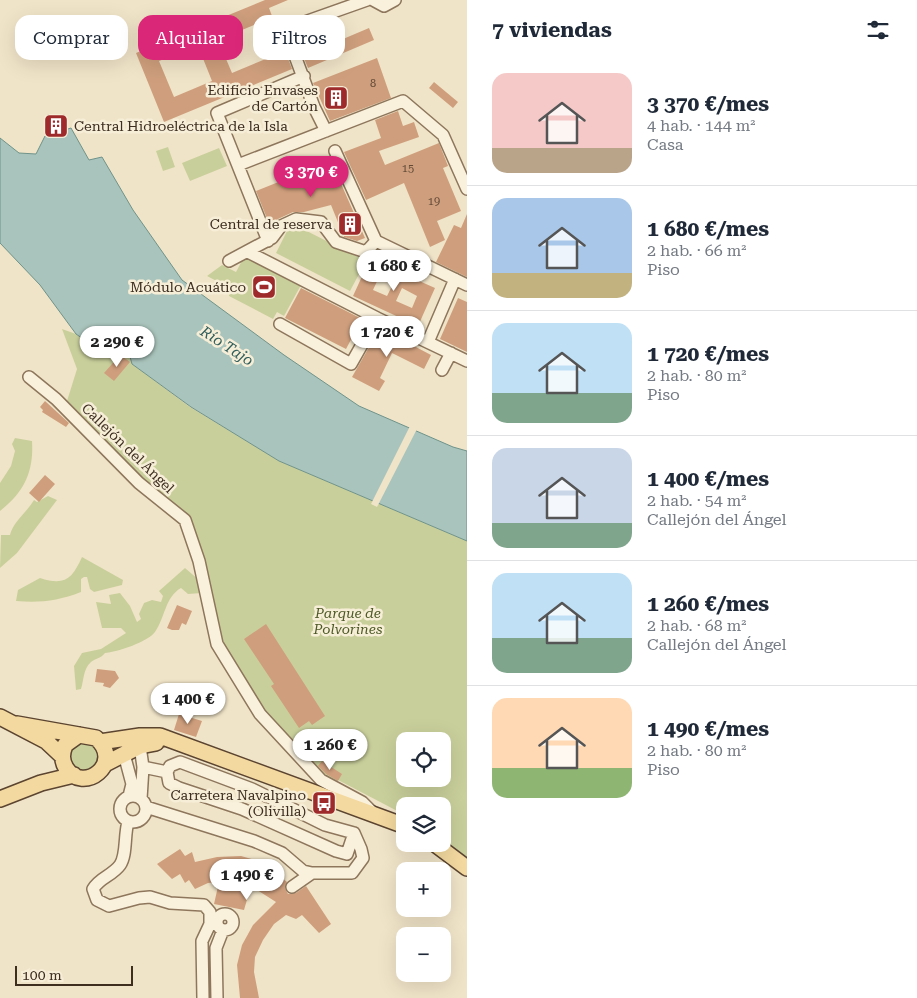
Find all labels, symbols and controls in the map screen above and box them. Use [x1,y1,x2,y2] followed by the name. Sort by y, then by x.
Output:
[15,15,128,60] chip: Comprar
[138,15,243,60] chip: Alquilar
[253,15,345,60] chip: Filtros
[864,16,892,44] icon: filters
[492,18,612,42] text: 7 viviendas
[370,77,376,90] house number: 8
[207,82,318,114] place label: Edificio Envases de Cartón
[323,85,349,111] building icon: Edificio Envases de Cartón
[647,92,769,116] text: 3 370 €/mes
[532,93,592,153] icon: home
[43,113,69,139] building icon: Central Hidroeléctrica de la Isla
[647,116,756,135] text: 4 hab. · 144 m²
[74,118,288,134] place label: Central Hidroeléctrica de la Isla
[647,135,683,154] text: Casa
[265,156,357,198] pin: 3 370 €
[285,162,337,181] text: 3 370 €
[402,162,414,175] house number: 15
[428,195,440,208] house number: 19
[337,211,363,237] building icon: Central de reserva
[210,216,332,232] place label: Central de reserva
[647,217,769,241] text: 1 680 €/mes
[532,218,592,278] icon: home
[647,241,747,260] text: 2 hab. · 66 m²
[348,250,440,292] pin: 1 680 €
[368,256,420,275] text: 1 680 €
[647,260,680,279] text: Piso
[251,274,277,300] sports icon: Módulo Acuático
[130,279,246,295] place label: Módulo Acuático
[341,316,433,358] pin: 1 720 €
[196,322,257,370] water label: Río Tajo
[361,322,413,341] text: 1 720 €
[71,326,163,368] pin: 2 290 €
[91,332,143,351] text: 2 290 €
[647,342,769,366] text: 1 720 €/mes
[532,343,592,403] icon: home
[647,366,747,385] text: 2 hab. · 80 m²
[647,385,680,404] text: Piso
[79,400,178,497] street label: Callejón del Ángel
[647,467,769,491] text: 1 400 €/mes
[532,468,592,528] icon: home
[647,491,747,510] text: 2 hab. · 54 m²
[647,510,786,529] text: Callejón del Ángel
[647,592,769,616] text: 1 260 €/mes
[532,593,592,653] icon: home
[313,605,383,637] park label: Parque de Polvorines
[647,616,747,635] text: 2 hab. · 68 m²
[647,635,786,654] text: Callejón del Ángel
[142,682,234,725] pin: 1 400 €
[162,689,214,708] text: 1 400 €
[647,717,769,741] text: 1 490 €/mes
[532,718,592,778] icon: home
[284,728,376,771] pin: 1 260 €
[396,732,451,982] map controls
[396,732,451,787] button: locate
[304,735,356,754] text: 1 260 €
[647,741,747,760] text: 2 hab. · 80 m²
[647,760,680,779] text: Piso
[171,787,306,819] place label: Carretera Navalpino (Olivilla)
[311,790,337,816] bus stop icon: Carretera Navalpino (Olivilla)
[396,797,451,852] button: layers
[201,858,293,901] pin: 1 490 €
[396,862,451,917] button: +
[221,865,273,884] text: 1 490 €
[396,927,451,982] button: −
[15,963,132,986] scale bar
[22,967,62,983] text: 100 m

